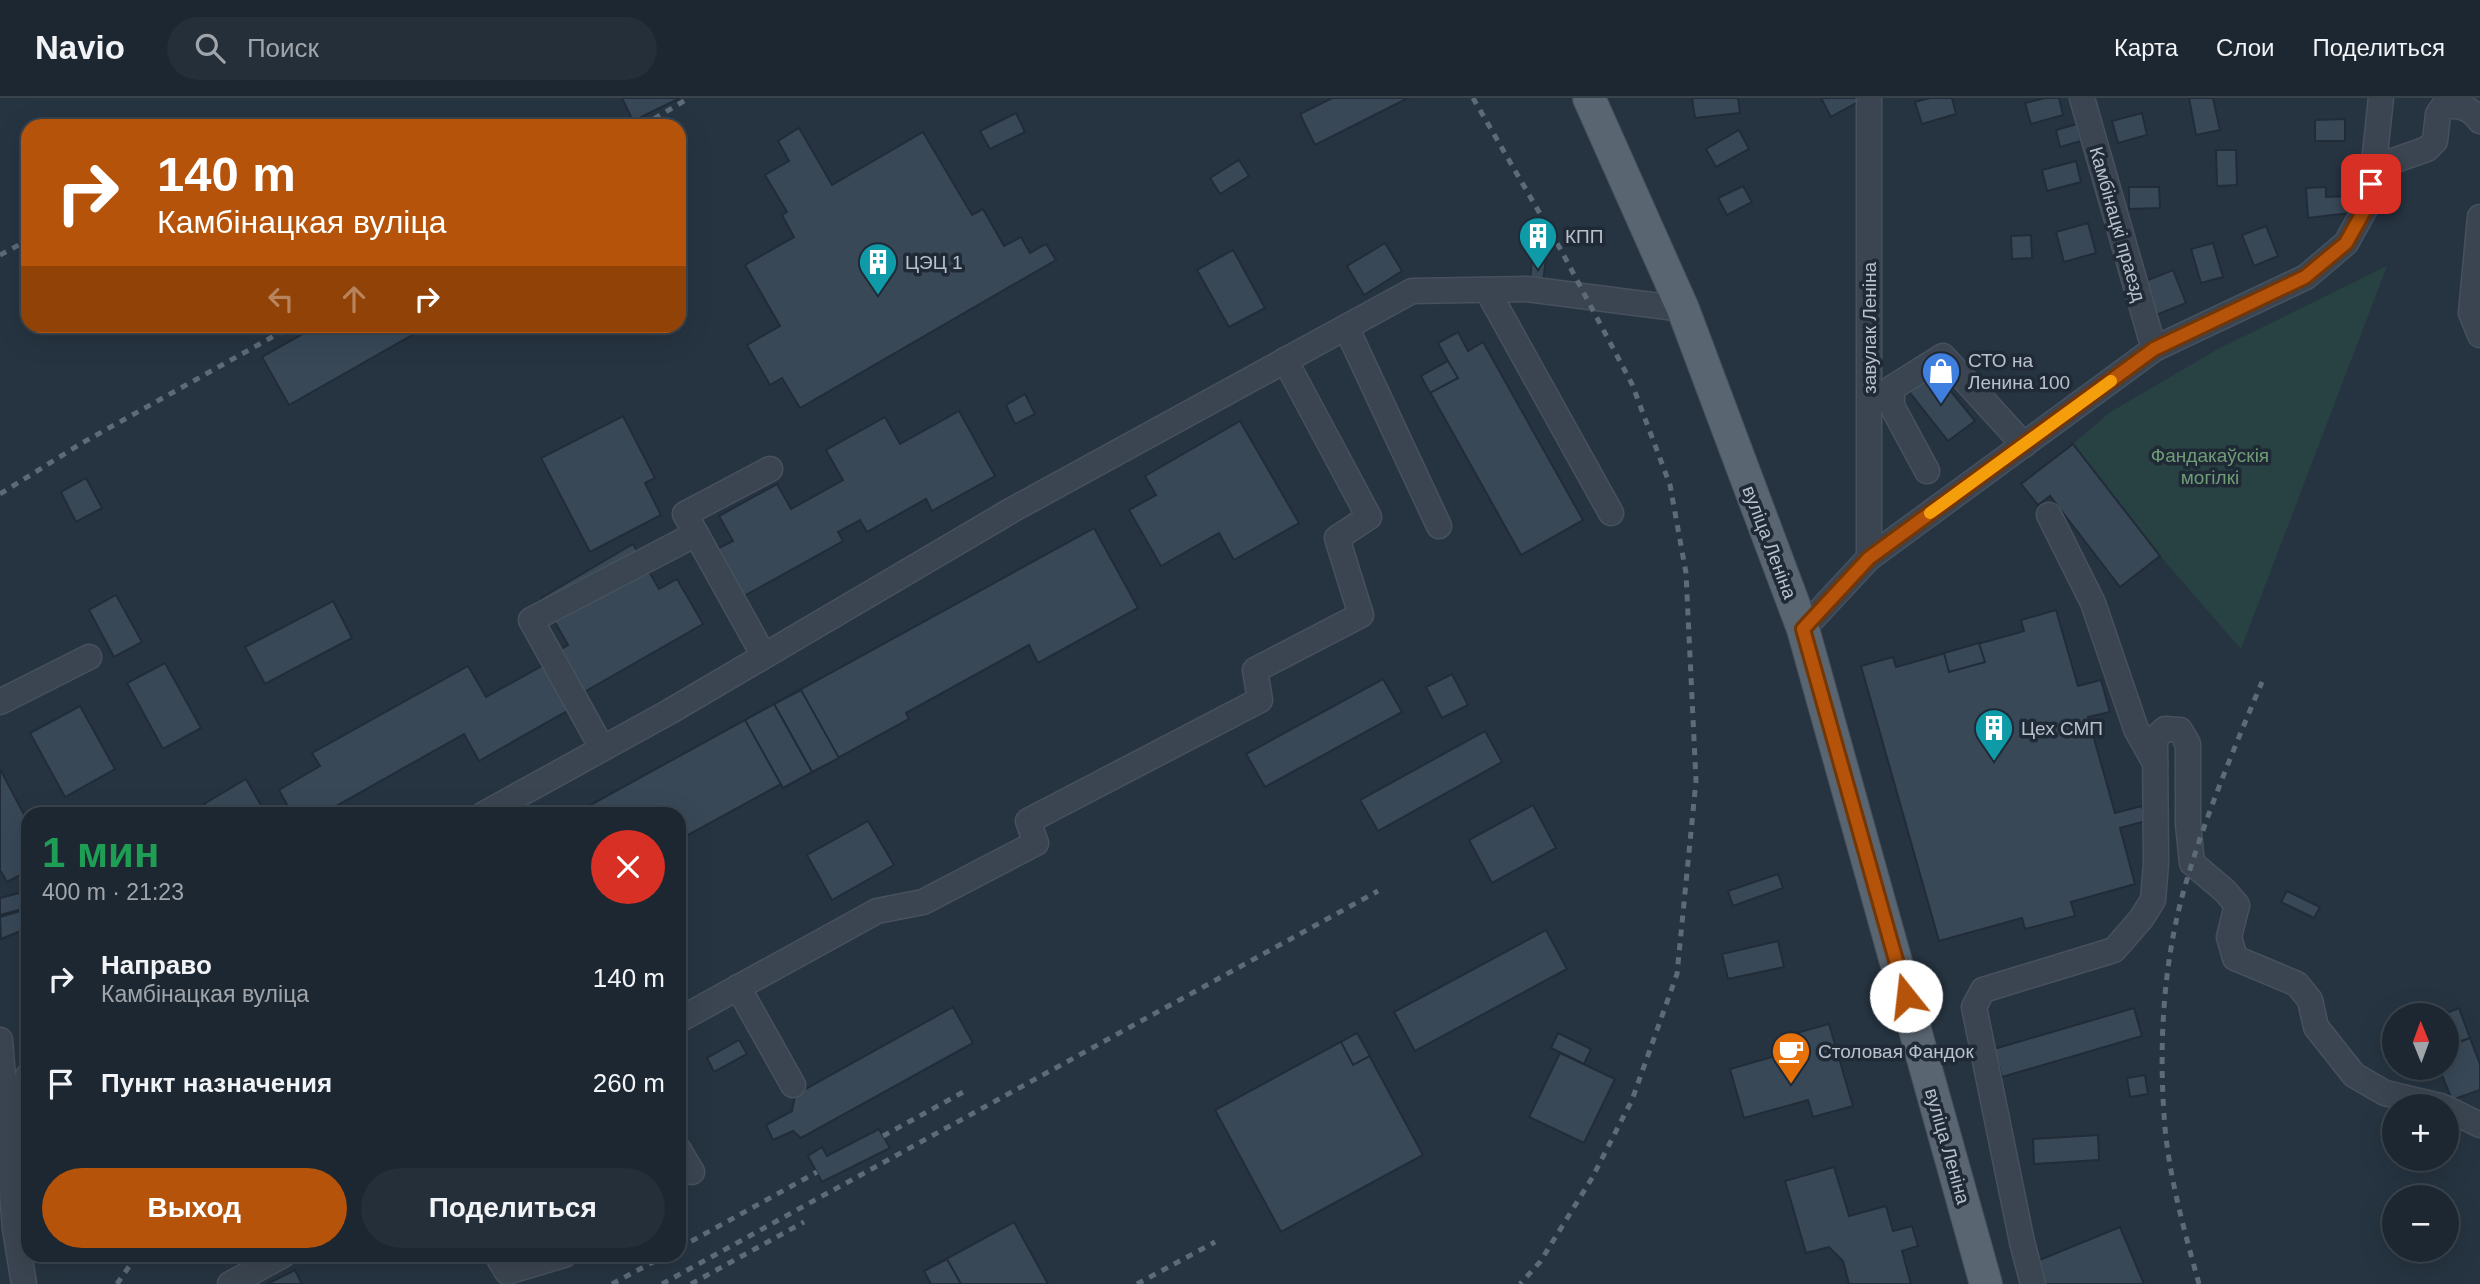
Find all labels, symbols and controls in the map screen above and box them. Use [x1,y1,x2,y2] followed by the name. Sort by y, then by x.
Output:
[167,17,657,80] search box
[35,29,125,66] text: Navio
[191,29,229,67] icon: search
[247,33,319,63] text: Поиск
[2114,34,2178,61] text: Карта
[2216,34,2274,61] text: Слои
[2312,34,2445,61] text: Поделиться
[2085,144,2150,304] street label: Камбінацкі праезд
[42,147,133,238] icon: right
[157,147,296,201] text: 140 m
[2341,154,2401,214] pin
[2352,165,2390,203] icon: arrive
[157,204,447,240] text: Камбінацкая вуліца
[1517,215,1559,270] building icon: КПП
[1565,226,1603,247] place label: КПП
[857,241,899,296] building icon: ЦЭЦ 1
[905,252,963,273] place label: ЦЭЦ 1
[1859,262,1880,394] street label: завулак Леніна
[262,280,300,318] icon: left
[335,280,373,318] icon: ahead
[408,280,446,318] icon: right
[1920,350,1962,405] shop icon: СТО на Ленина 100
[1968,350,2070,393] place label: СТО на Ленина 100
[2151,445,2269,488] park label: Фандакаўскія могілкі
[1738,483,1801,602] street label: вуліца Леніна
[1973,707,2015,762] building icon: Цех СМП
[2021,718,2103,739] place label: Цех СМП
[42,829,159,876] text: 1 мин
[591,830,665,904] button: close
[42,879,184,905] text: 400 m · 21:23
[101,950,212,980] text: Направо
[1869,959,1943,1033] position arrow
[42,960,80,998] icon: right
[593,963,665,993] text: 140 m
[101,981,309,1007] text: Камбінацкая вуліца
[2382,1003,2459,1080] north arrow
[2382,1003,2459,1262] map controls
[1770,1030,1812,1085] cafe icon: Столовая Фандок
[1818,1041,1974,1062] place label: Столовая Фандок
[42,1065,80,1103] icon: arrive
[101,1068,332,1098] text: Пункт назначения
[593,1068,665,1098] text: 260 m
[1921,1086,1974,1207] street label: вуліца Леніна
[2382,1094,2459,1171] button: +
[42,1168,347,1248] button: Выход
[361,1168,665,1248] button: Поделиться
[2382,1185,2459,1262] button: −

